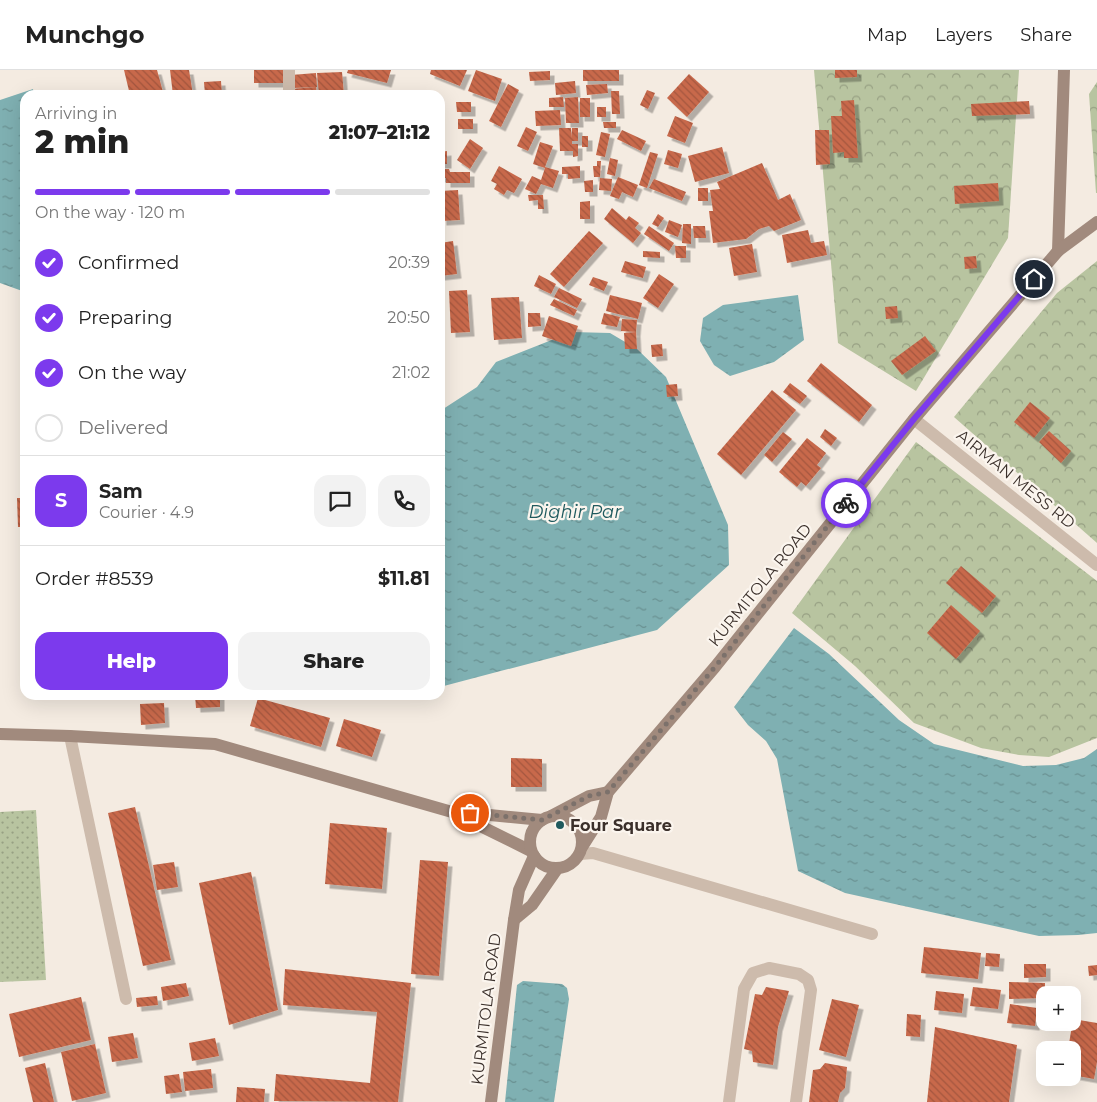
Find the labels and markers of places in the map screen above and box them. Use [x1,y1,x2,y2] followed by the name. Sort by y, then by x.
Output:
[1013,258,1055,300] pin
[449,792,491,834] pin
[570,816,672,835] place label: Four Square
[554,819,566,831] marker: Four Square

